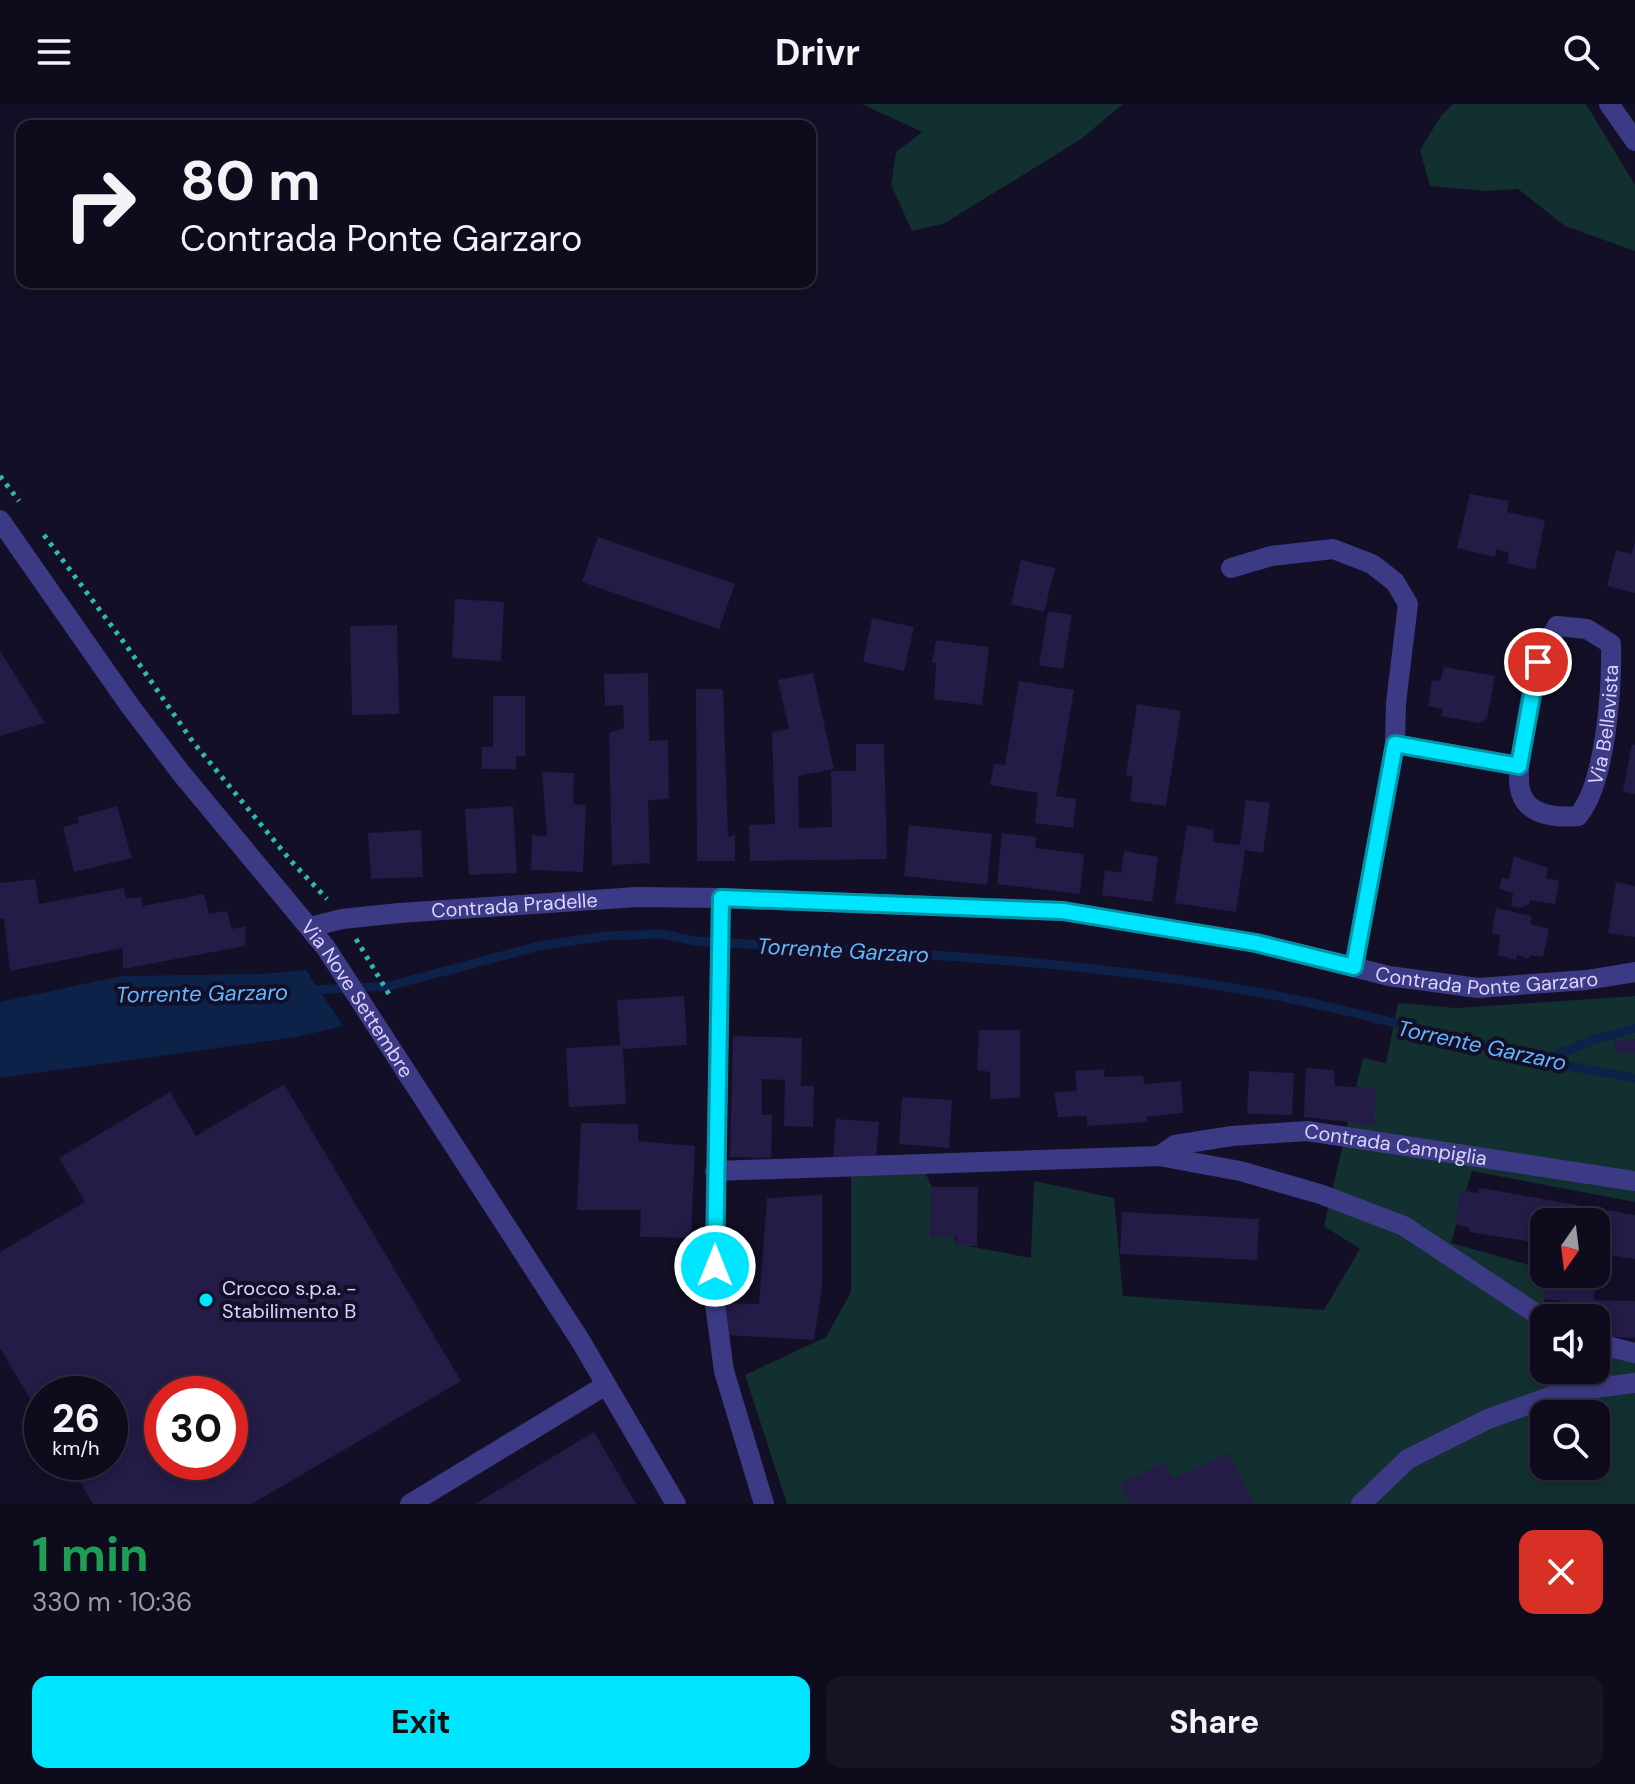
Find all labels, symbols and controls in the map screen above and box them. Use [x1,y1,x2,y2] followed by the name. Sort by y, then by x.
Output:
[775,29,860,76] text: Drivr
[32,30,76,74] icon: menu
[1559,30,1603,74] icon: search
[180,144,321,217] text: 80 m
[48,152,152,256] icon: right
[180,215,582,262] text: Contrada Ponte Garzaro
[1504,628,1572,696] pin
[1516,640,1560,684] icon: arrive
[1582,664,1624,788] street label: Via Bellavista
[430,887,598,924] street label: Contrada Pradelle
[295,915,420,1083] street label: Via Nove Settembre
[756,932,930,969] water label: Torrente Garzaro
[1373,960,1600,1001] street label: Contrada Ponte Garzaro
[116,977,288,1009] water label: Torrente Garzaro
[1395,1013,1569,1078] water label: Torrente Garzaro
[1303,1118,1489,1171] street label: Contrada Campiglia
[1530,1208,1610,1288] north arrow
[1530,1208,1610,1480] map controls
[673,1224,757,1308] position arrow
[222,1275,357,1324] place label: Crocco s.p.a. - Stabilimento B
[197,1291,215,1309] marker: Crocco s.p.a. - Stabilimento B
[1530,1304,1610,1384] button: sound
[144,1376,248,1480] speed limit sign: 30
[52,1392,100,1444] text: 26
[1530,1400,1610,1480] button: search
[52,1435,100,1461] text: km/h
[32,1523,149,1586] text: 1 min
[1519,1530,1603,1614] button: close
[32,1585,192,1619] text: 330 m · 10:36
[32,1676,810,1768] button: Exit
[826,1676,1603,1768] button: Share

